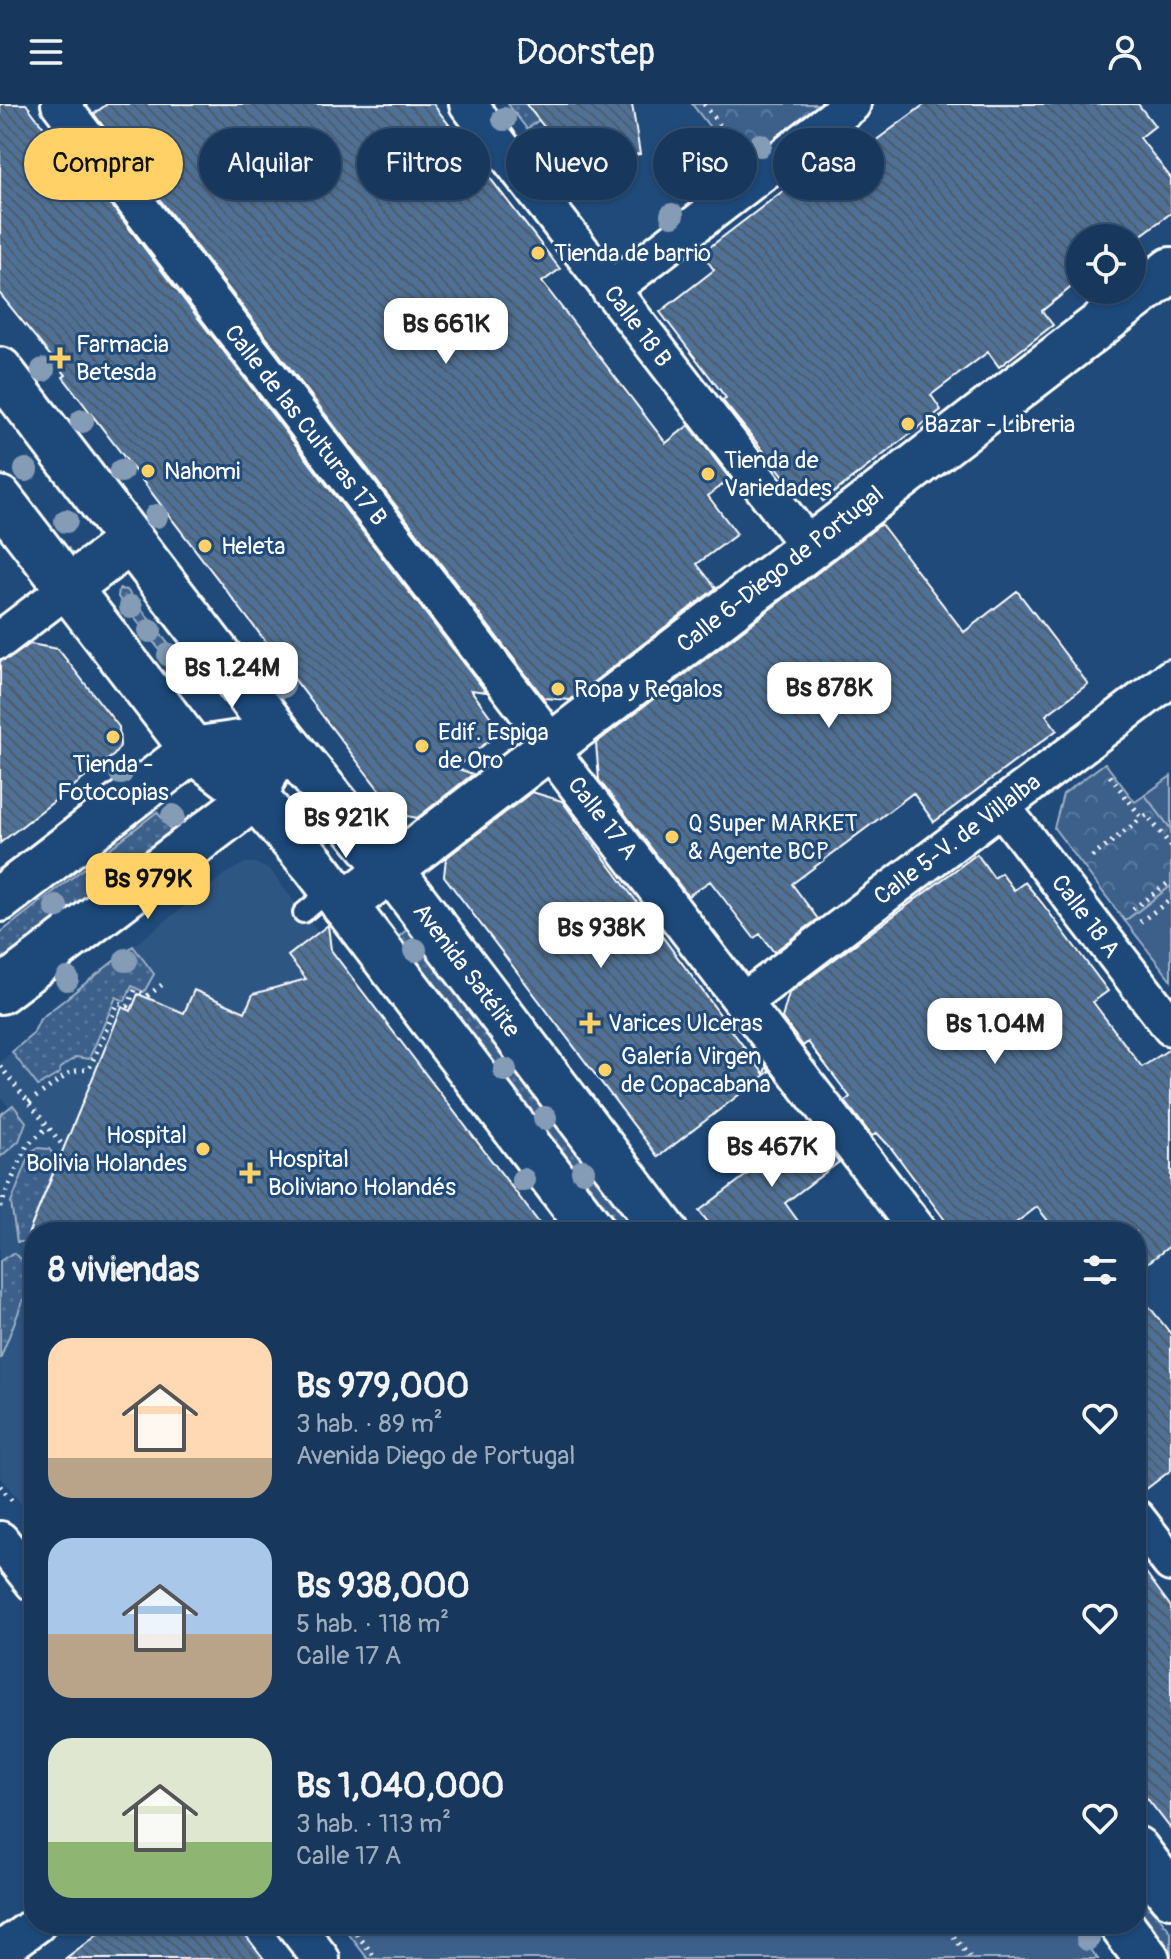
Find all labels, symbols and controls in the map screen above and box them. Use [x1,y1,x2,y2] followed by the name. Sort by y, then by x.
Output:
[24,30,68,74] icon: menu
[516,30,655,75] text: Doorstep
[1103,30,1147,74] icon: person
[24,128,183,200] chip: Comprar
[199,128,341,200] chip: Alquilar
[357,128,490,200] chip: Filtros
[506,128,637,200] chip: Nuevo
[653,128,757,200] chip: Piso
[773,128,884,200] chip: Casa
[1066,224,1146,304] map controls
[1066,224,1146,304] button: locate
[554,239,711,268] place label: Tienda de barrio
[529,244,547,262] marker: Tienda de barrio
[598,280,678,373] street label: Calle 18 B
[372,298,520,366] pin: Bs 661K
[402,308,490,340] text: Bs 661K
[218,319,393,532] street label: Calle de las Culturas 17 B
[76,330,169,387] place label: Farmacia Betesda
[51,349,69,367] marker: Farmacia Betesda
[924,410,1075,439] place label: Bazar - Libreria
[899,415,917,433] marker: Bazar - Libreria
[724,446,832,503] place label: Tienda de Variedades
[164,457,240,486] place label: Nahomi
[139,462,157,480] marker: Nahomi
[699,465,717,483] marker: Tienda de Variedades
[671,480,889,659] street label: Calle 6-Diego de Portugal
[221,532,285,561] place label: Heleta
[196,537,214,555] marker: Heleta
[149,642,315,710] pin: Bs 1.24M
[184,652,280,684] text: Bs 1.24M
[755,662,903,730] pin: Bs 878K
[785,672,873,704] text: Bs 878K
[574,675,723,704] place label: Ropa y Regalos
[549,680,567,698] marker: Ropa y Regalos
[438,718,549,775] place label: Edif. Espiga de Oro
[104,728,122,746] marker: Tienda - Fotocopias
[413,737,431,755] marker: Edif. Espiga de Oro
[57,750,169,807] place label: Tienda - Fotocopias
[868,767,1046,911] street label: Calle 5-V. de Villalba
[561,771,644,866] street label: Calle 17 A
[272,792,420,860] pin: Bs 921K
[303,802,389,834] text: Bs 921K
[688,809,858,866] place label: Q Super MARKET & Agente BCP
[663,828,681,846] marker: Q Super MARKET & Agente BCP
[74,853,222,921] pin: Bs 979K
[104,863,192,895] text: Bs 979K
[1045,869,1126,964] street label: Calle 18 A
[407,897,527,1043] street label: Avenida Satélite
[527,902,675,970] pin: Bs 938K
[557,912,645,944] text: Bs 938K
[912,998,1078,1066] pin: Bs 1.04M
[945,1008,1045,1040] text: Bs 1.04M
[608,1009,763,1038] place label: Varices Ulceras
[579,1012,601,1034] marker: Varices Ulceras
[621,1042,771,1099] place label: Galería Virgen de Copacabana
[596,1061,614,1079] marker: Galería Virgen de Copacabana
[26,1121,187,1178] place label: Hospital Bolivia Holandes
[698,1121,846,1189] pin: Bs 467K
[726,1131,818,1163] text: Bs 467K
[194,1140,212,1158] marker: Hospital Bolivia Holandes
[268,1145,456,1202] place label: Hospital Boliviano Holandés
[239,1162,261,1184] marker: Hospital Boliviano Holandés
[1078,1248,1122,1292] icon: filters
[48,1249,199,1292] text: 8 viviendas
[296,1365,469,1408] text: Bs 979,000
[112,1370,208,1466] icon: home
[1078,1396,1122,1440] icon: heart
[296,1408,443,1440] text: 3 hab. · 89 m²
[296,1440,576,1472] text: Avenida Diego de Portugal
[296,1565,470,1608] text: Bs 938,000
[112,1570,208,1666] icon: home
[1078,1596,1122,1640] icon: heart
[296,1608,449,1640] text: 5 hab. · 118 m²
[296,1640,401,1672] text: Calle 17 A
[296,1765,504,1808] text: Bs 1,040,000
[112,1770,208,1866] icon: home
[1078,1796,1122,1840] icon: heart
[296,1808,451,1840] text: 3 hab. · 113 m²
[296,1840,401,1872] text: Calle 17 A

